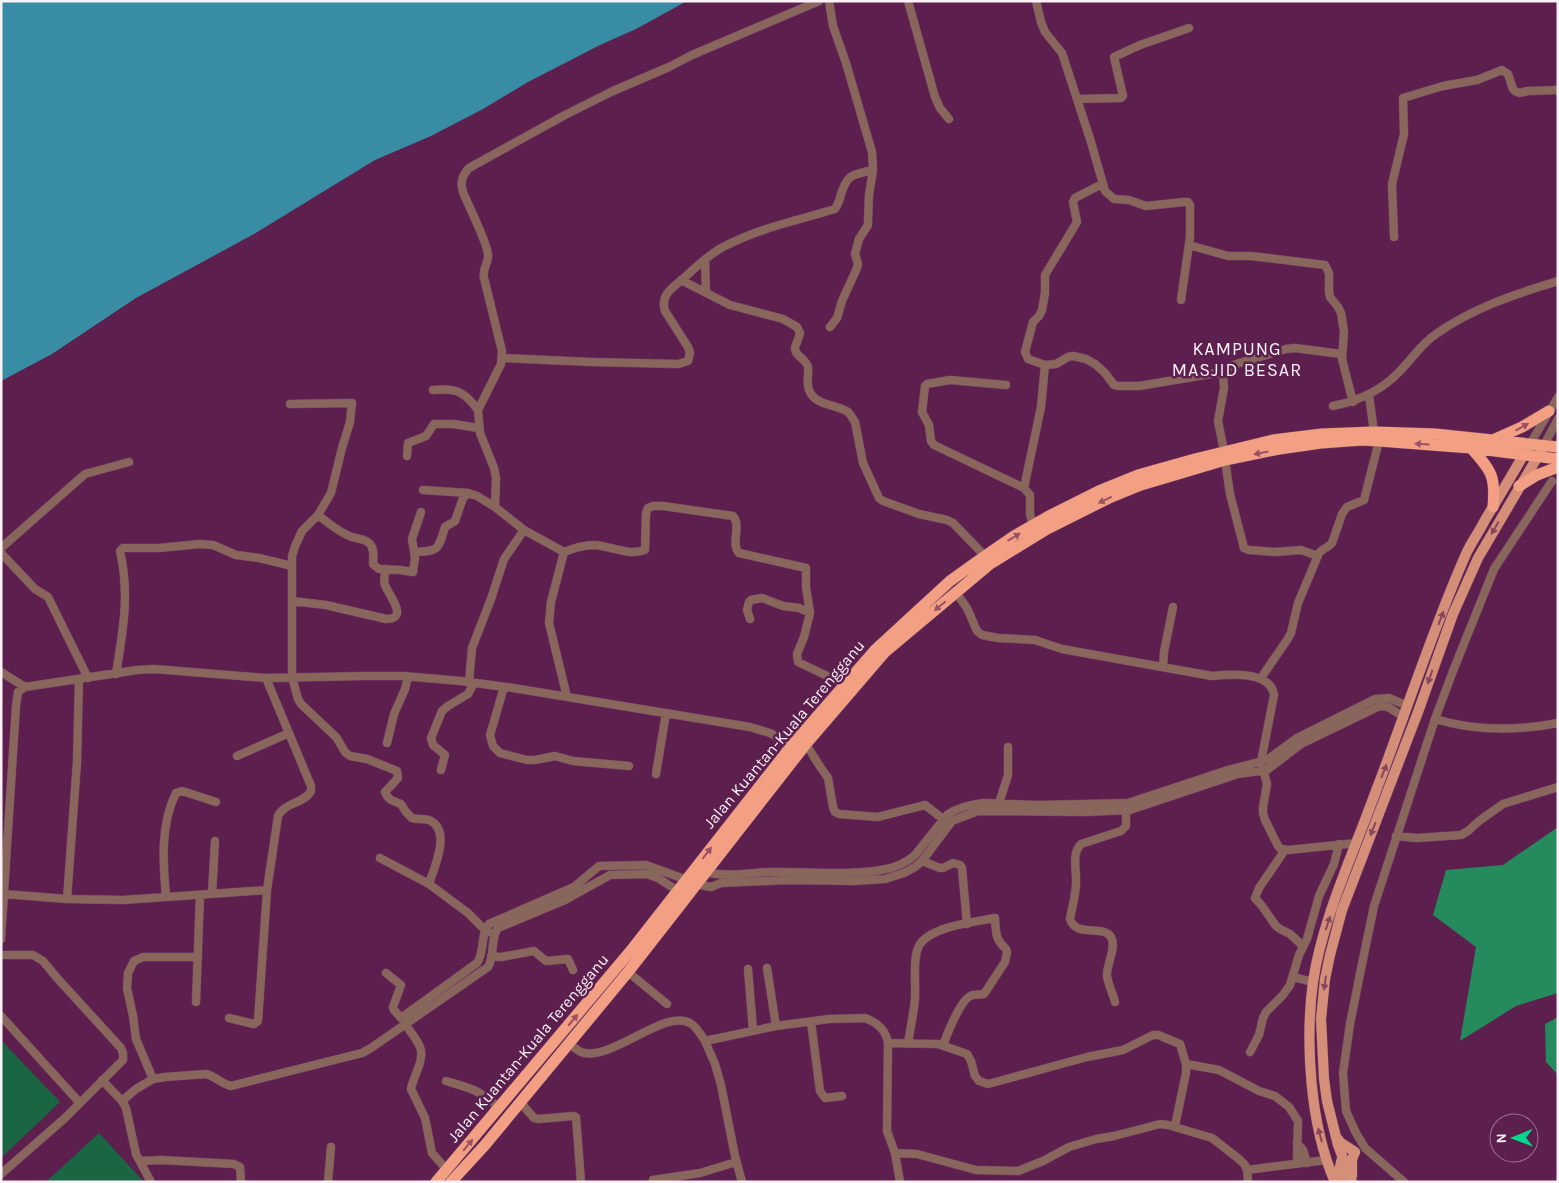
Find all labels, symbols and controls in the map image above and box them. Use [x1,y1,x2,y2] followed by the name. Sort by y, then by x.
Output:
[1172,338,1302,381] district label: KAMPUNG MASJID BESAR
[1515,423,1530,431] one-way arrow
[1414,440,1430,448] one-way arrow
[1252,450,1268,458] one-way arrow
[1098,496,1112,504] one-way arrow
[1491,521,1499,535] one-way arrow
[1007,532,1020,542] one-way arrow
[934,600,946,611] one-way arrow
[1437,611,1445,626] one-way arrow
[700,636,868,832] street label: Jalan Kuantan-Kuala Terengganu
[1426,669,1433,684] one-way arrow
[1380,763,1388,778] one-way arrow
[1369,822,1377,837] one-way arrow
[702,847,713,860] one-way arrow
[1324,915,1332,930] one-way arrow
[444,950,612,1146] street label: Jalan Kuantan-Kuala Terengganu
[1321,976,1329,992] one-way arrow
[567,1014,578,1027] one-way arrow
[1489,1113,1539,1163] north arrow
[1316,1128,1324,1143] one-way arrow
[1493,1133,1510,1143] text: N
[463,1139,474,1152] one-way arrow

